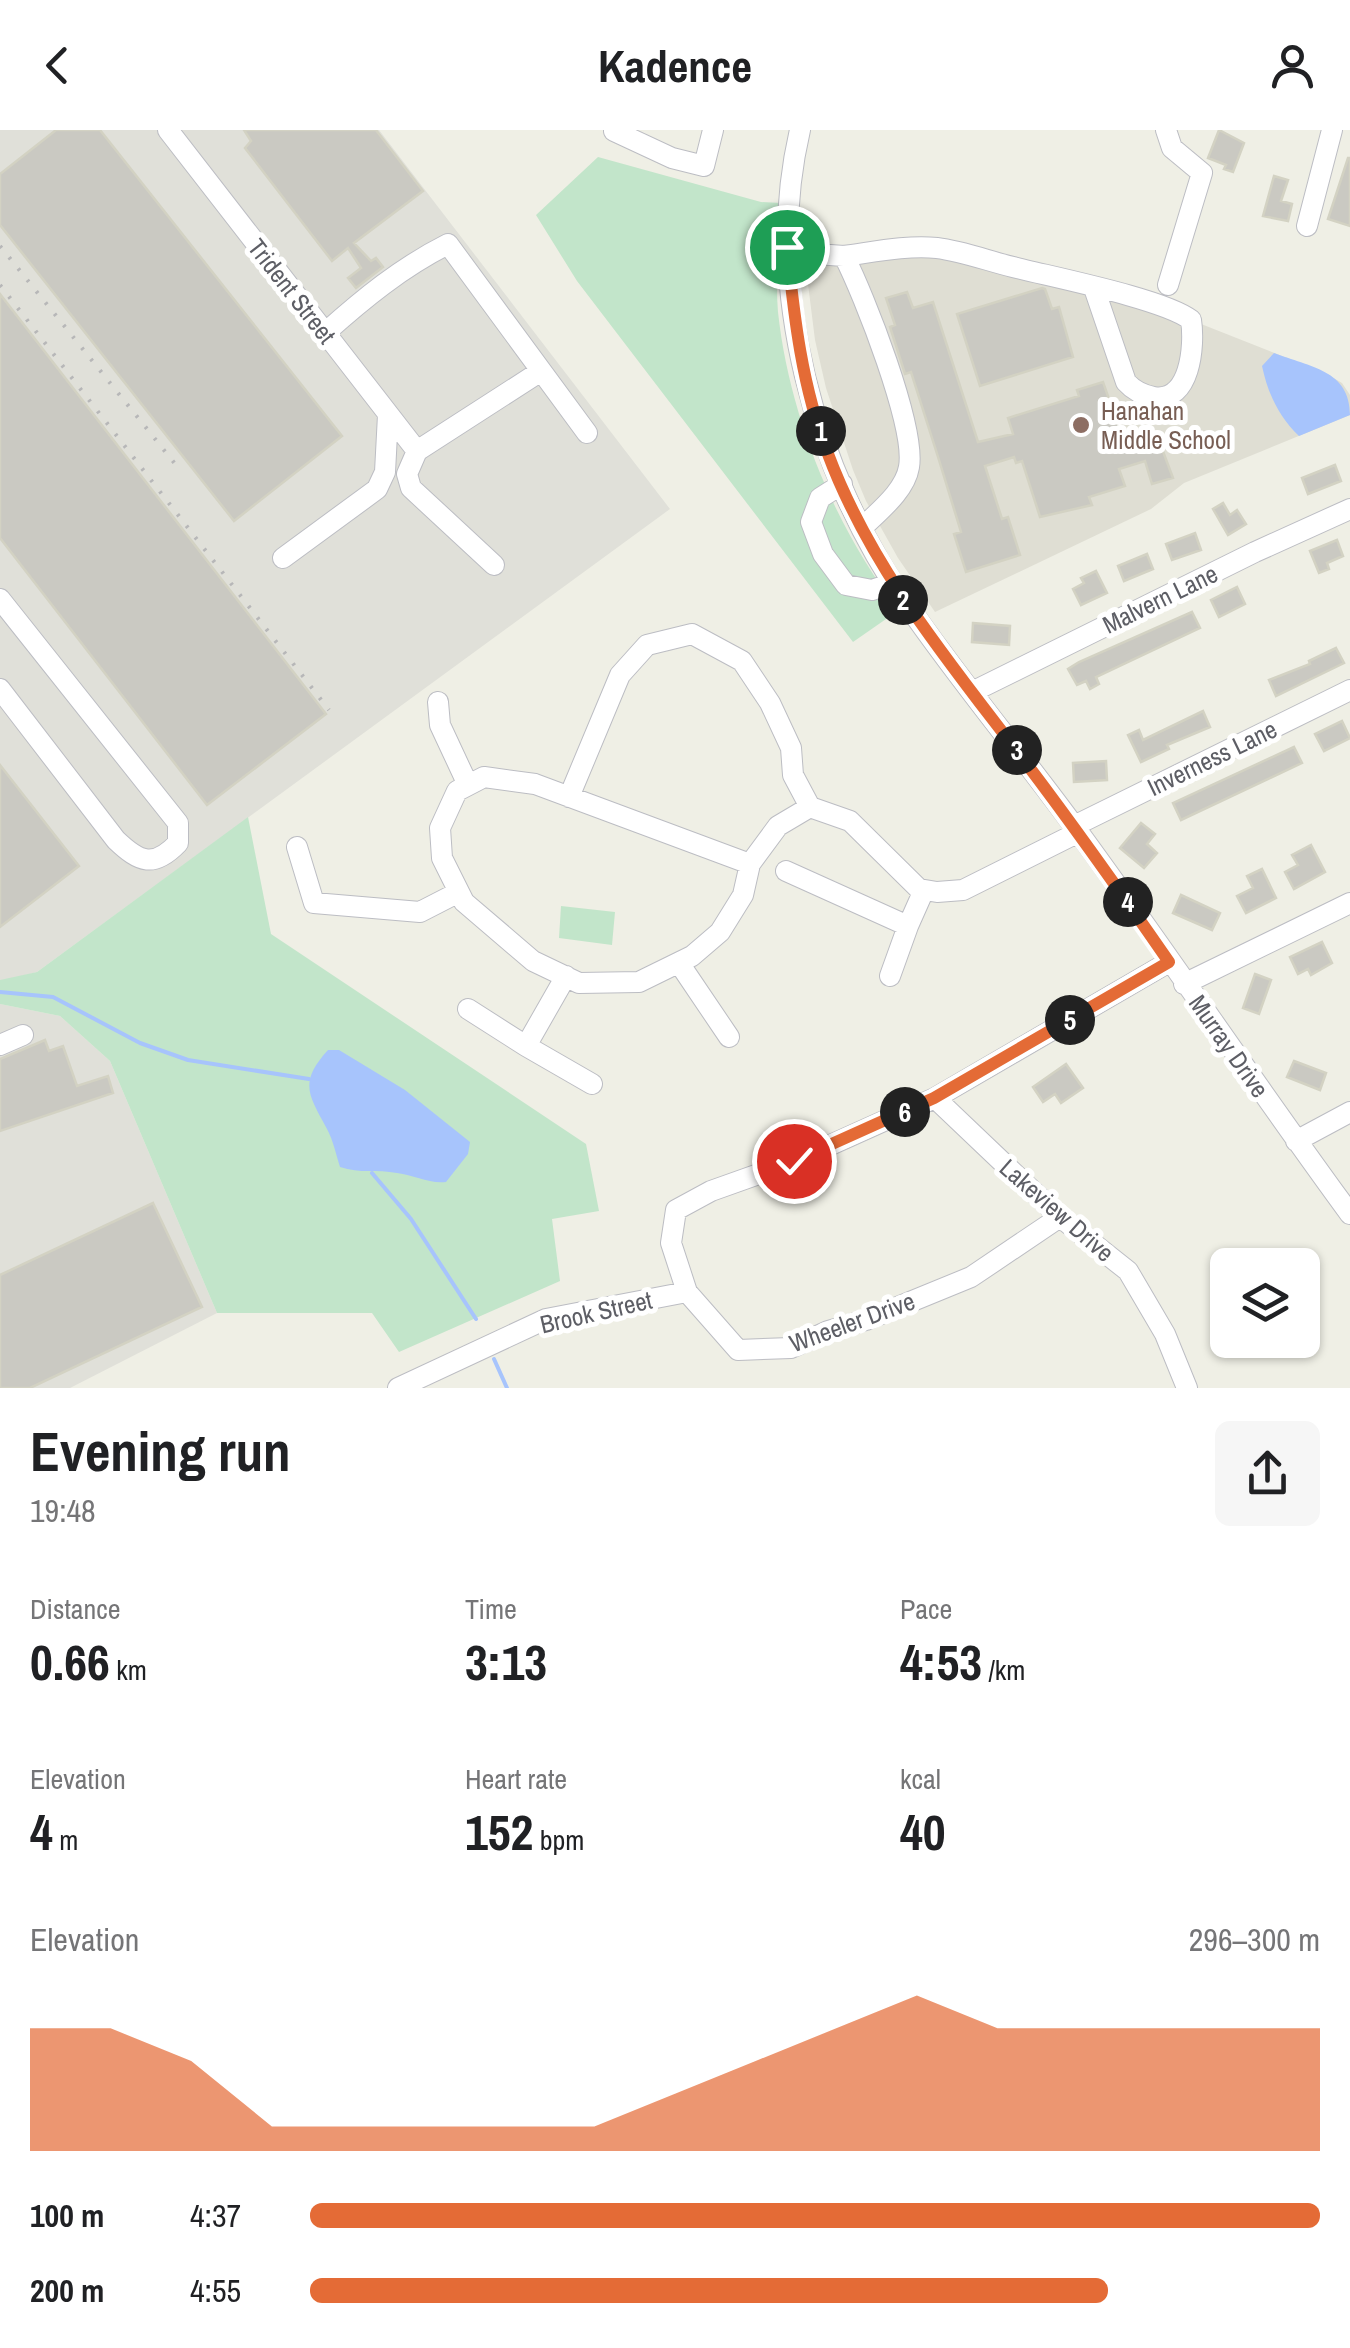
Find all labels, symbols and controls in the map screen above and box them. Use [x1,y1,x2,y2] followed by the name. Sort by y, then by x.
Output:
[598,35,752,96] text: Kadence
[30,38,85,93] icon: back
[1265,38,1320,93] icon: person
[745,205,830,290] pin
[760,220,815,275] icon: arrive
[240,231,344,351] street label: Trident Street
[1101,394,1231,457] place label: Hanahan Middle School
[796,406,846,456] pin: 1
[815,412,827,450] text: 1
[1070,414,1092,436] marker: Hanahan Middle School
[1097,556,1223,642] street label: Malvern Lane
[878,575,928,625] pin: 2
[897,581,909,619] text: 2
[1142,712,1282,804] street label: Inverness Lane
[992,725,1042,775] pin: 3
[1011,731,1023,769] text: 3
[1103,877,1153,927] pin: 4
[1122,883,1134,921] text: 4
[1181,988,1277,1104] street label: Murray Drive
[1045,995,1095,1045] pin: 5
[1064,1001,1076,1039] text: 5
[880,1087,930,1137] pin: 6
[899,1093,911,1131] text: 6
[752,1119,837,1204] pin
[767,1134,822,1189] icon: check
[993,1151,1121,1269] street label: Lakeview Drive
[1210,1248,1320,1358] map controls
[1210,1248,1320,1358] button: layers
[537,1283,656,1341] street label: Brook Street
[785,1284,919,1360] street label: Wheeler Drive
[30,1414,291,1488] text: Evening run
[1215,1421,1320,1526] button: share
[30,1489,96,1532] text: 19:48
[30,1590,121,1628] text: Distance
[465,1590,517,1628] text: Time
[900,1590,952,1628] text: Pace
[30,1628,110,1696] text: 0.66
[465,1628,547,1696] text: 3:13
[900,1628,982,1696] text: 4:53
[110,1651,147,1689] text: km
[982,1651,1025,1689] text: /km
[30,1760,126,1798] text: Elevation
[465,1760,567,1798] text: Heart rate
[900,1760,941,1798] text: kcal
[30,1798,53,1866] text: 4
[465,1798,533,1866] text: 152
[900,1798,946,1866] text: 40
[53,1821,78,1859] text: m
[533,1821,584,1859] text: bpm
[30,1918,139,1961] text: Elevation
[1189,1918,1320,1961] text: 296–300 m
[30,2194,104,2237] text: 100 m
[190,2194,241,2237] text: 4:37
[30,2269,104,2312] text: 200 m
[190,2269,241,2312] text: 4:55

